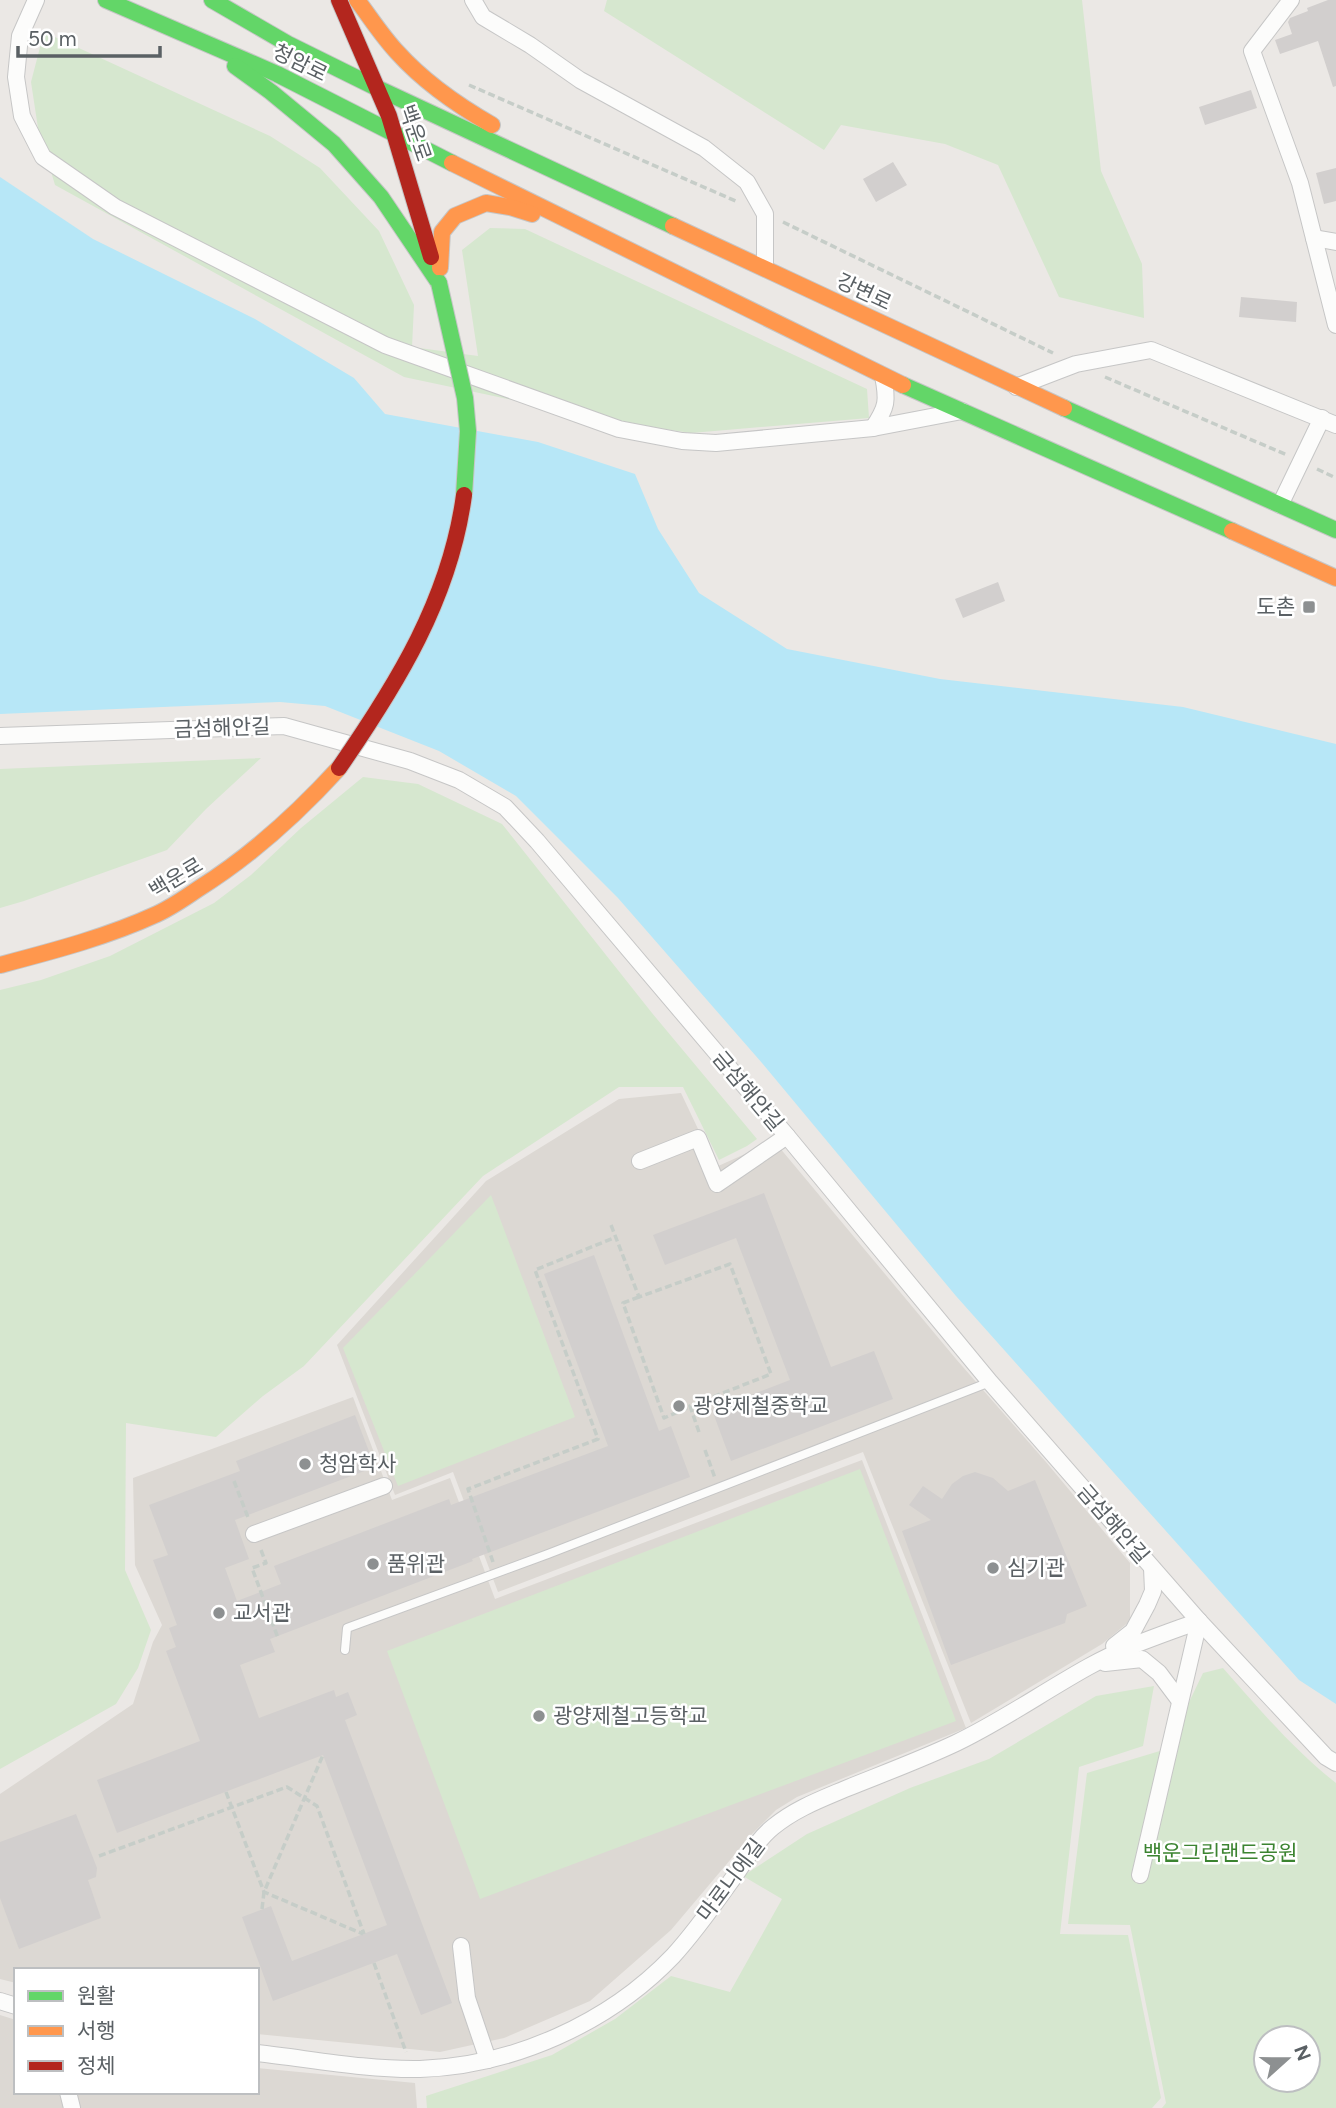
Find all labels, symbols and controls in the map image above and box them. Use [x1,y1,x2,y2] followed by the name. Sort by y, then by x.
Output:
[18,14,159,58] scale bar
[28,26,77,51] text: 50 m
[269,39,332,86] street label: 청암로
[394,101,437,164] street label: 백운로
[833,268,896,315] street label: 강변로
[1256,594,1295,619] place label: 도촌
[1301,599,1317,615] marker: 도촌
[173,713,271,742] street label: 금섬해안길
[144,852,207,903] street label: 백운로
[708,1046,789,1136] street label: 금섬해안길
[693,1393,828,1418] place label: 광양제철중학교
[671,1398,687,1414] marker: 광양제철중학교
[319,1451,396,1476] place label: 청암학사
[297,1456,313,1472] marker: 청암학사
[1072,1479,1155,1568] street label: 금섬해안길
[387,1551,445,1576] place label: 품위관
[1007,1555,1065,1580] place label: 심기관
[365,1556,381,1572] marker: 품위관
[985,1560,1001,1576] marker: 심기관
[233,1600,291,1625] place label: 교서관
[211,1605,227,1621] marker: 교서관
[553,1703,708,1728] place label: 광양제철고등학교
[531,1708,547,1724] marker: 광양제철고등학교
[692,1834,770,1926] street label: 마로니에길
[1143,1840,1297,1865] park label: 백운그린랜드공원
[14,1968,259,2094] legend
[77,1983,116,2008] text: 원활
[77,2018,116,2043] text: 서행
[1252,2024,1322,2094] north arrow
[1289,2042,1316,2064] text: N
[77,2053,116,2078] text: 정체

